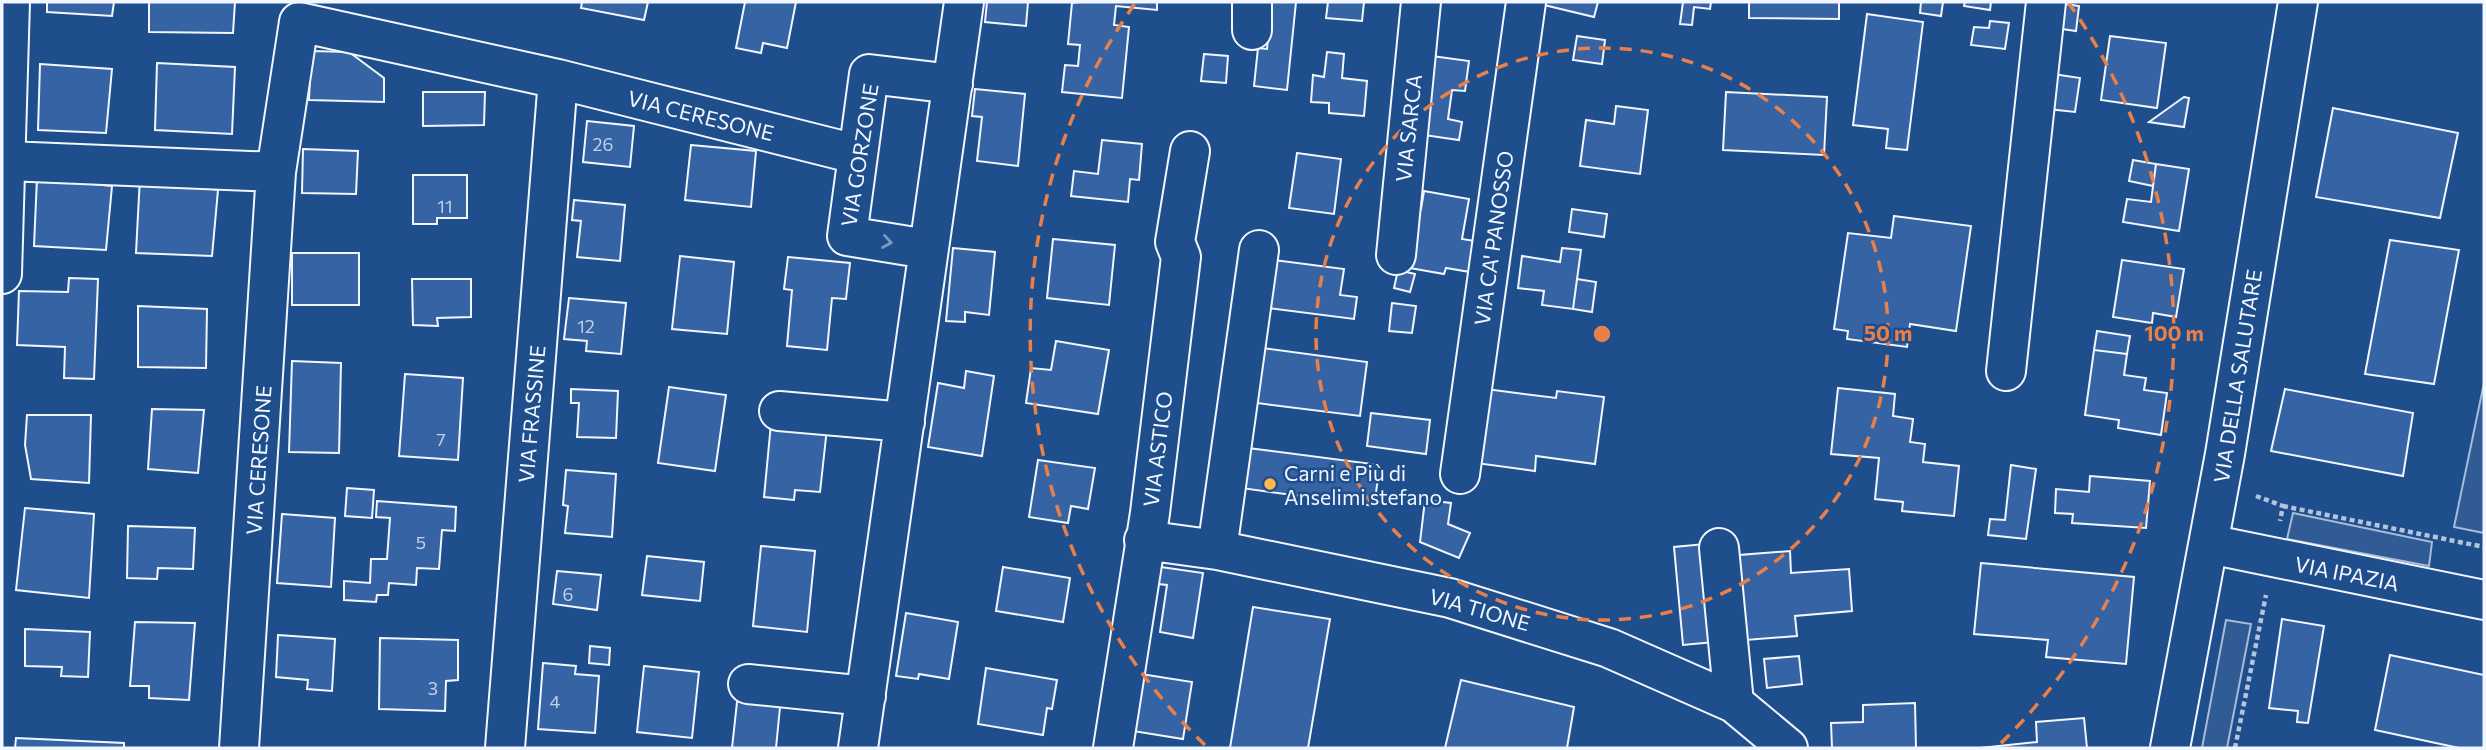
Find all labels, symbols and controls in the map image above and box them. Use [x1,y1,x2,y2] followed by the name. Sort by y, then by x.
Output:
[1390,73,1426,183] street label: VIA SARCA
[835,82,883,228] street label: VIA GORZONE
[625,85,777,145] street label: VIA CERESONE
[593,133,613,155] house number: 26
[1468,149,1518,327] street label: VIA CA' PANOSSO
[437,195,453,217] house number: 11
[881,234,893,249] one-way arrow
[2208,267,2266,485] street label: VIA DELLA SALUTARE
[577,315,595,337] house number: 12
[1864,320,1912,345] text: 50 m
[2144,320,2204,345] text: 100 m
[1590,322,1614,346] centre of rings
[513,344,549,484] street label: VIA FRASSINE
[240,384,276,536] street label: VIA CERESONE
[1138,390,1176,508] street label: VIA ASTICO
[436,428,446,450] house number: 7
[1284,460,1442,509] place label: Carni e Più di Anselimi stefano
[1262,476,1278,492] marker: Carni e Più di Anselimi stefano
[416,531,426,553] house number: 5
[2293,551,2401,595] street label: VIA IPAZIA
[563,583,573,605] house number: 6
[1427,583,1533,635] street label: VIA TIONE
[428,677,438,699] house number: 3
[550,690,561,712] house number: 4

